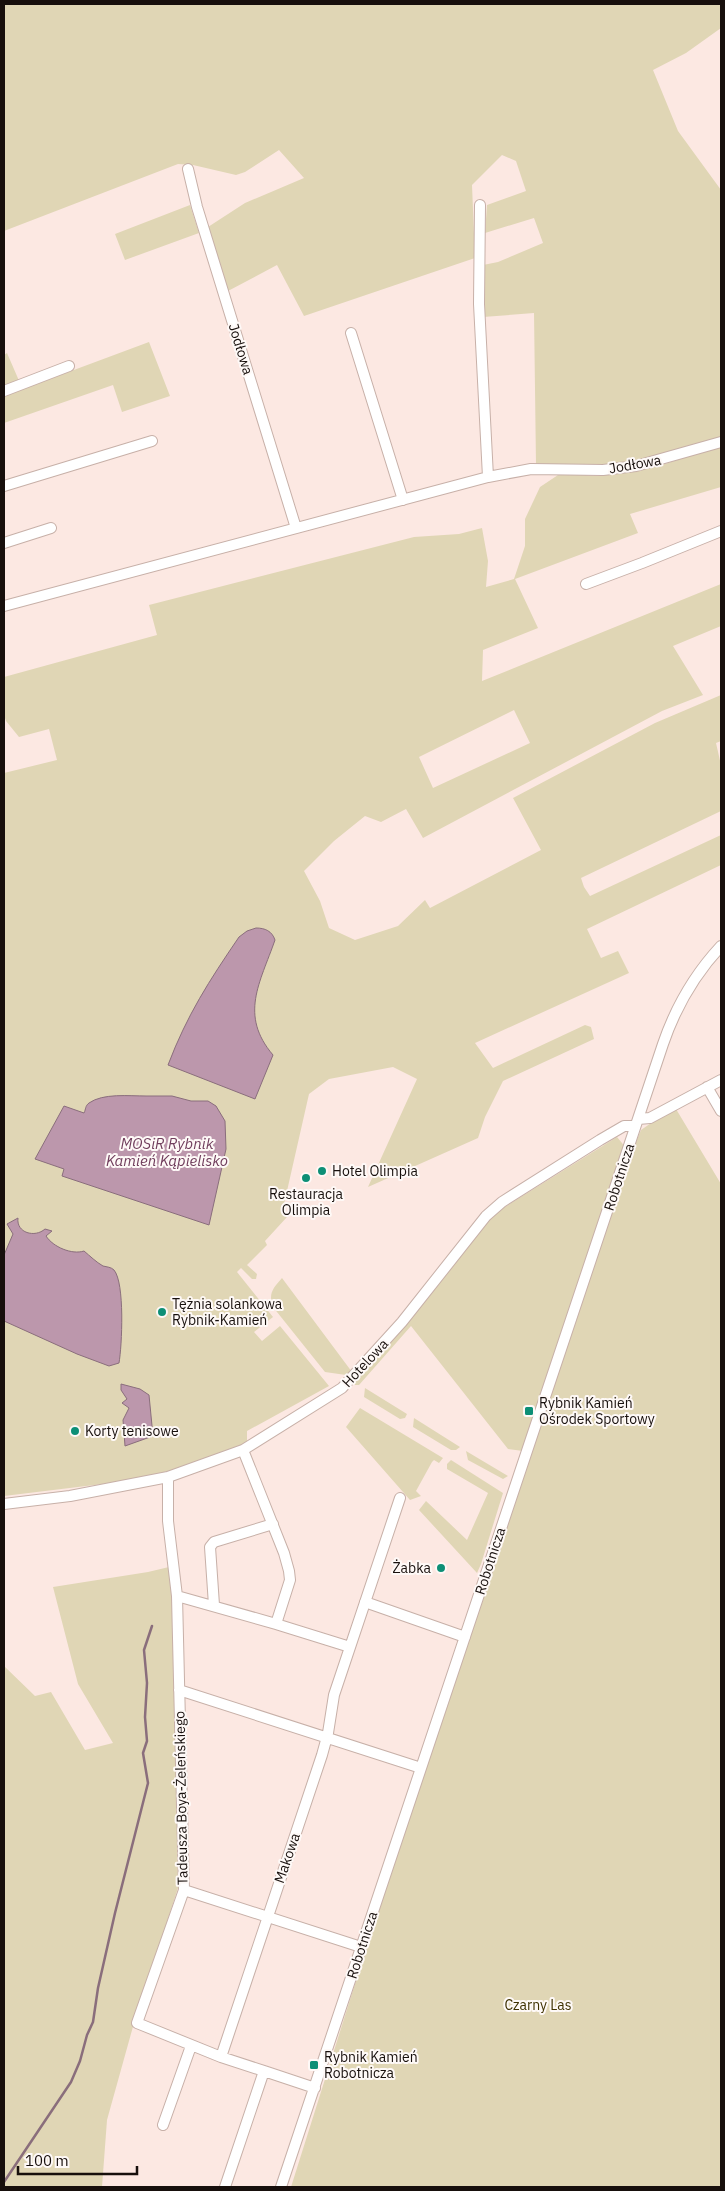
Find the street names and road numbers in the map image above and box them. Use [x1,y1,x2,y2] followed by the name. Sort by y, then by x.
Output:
[225,321,257,377] street label: Jodłowa
[607,450,663,477] street label: Jodłowa
[600,1140,639,1213] street label: Robotnicza
[338,1335,392,1391] street label: Hotelowa
[471,1524,510,1597] street label: Robotnicza
[170,1711,192,1885] street label: Tadeusza Boya-Żeleńskiego
[270,1830,304,1885] street label: Makowa
[343,1908,382,1981] street label: Robotnicza

